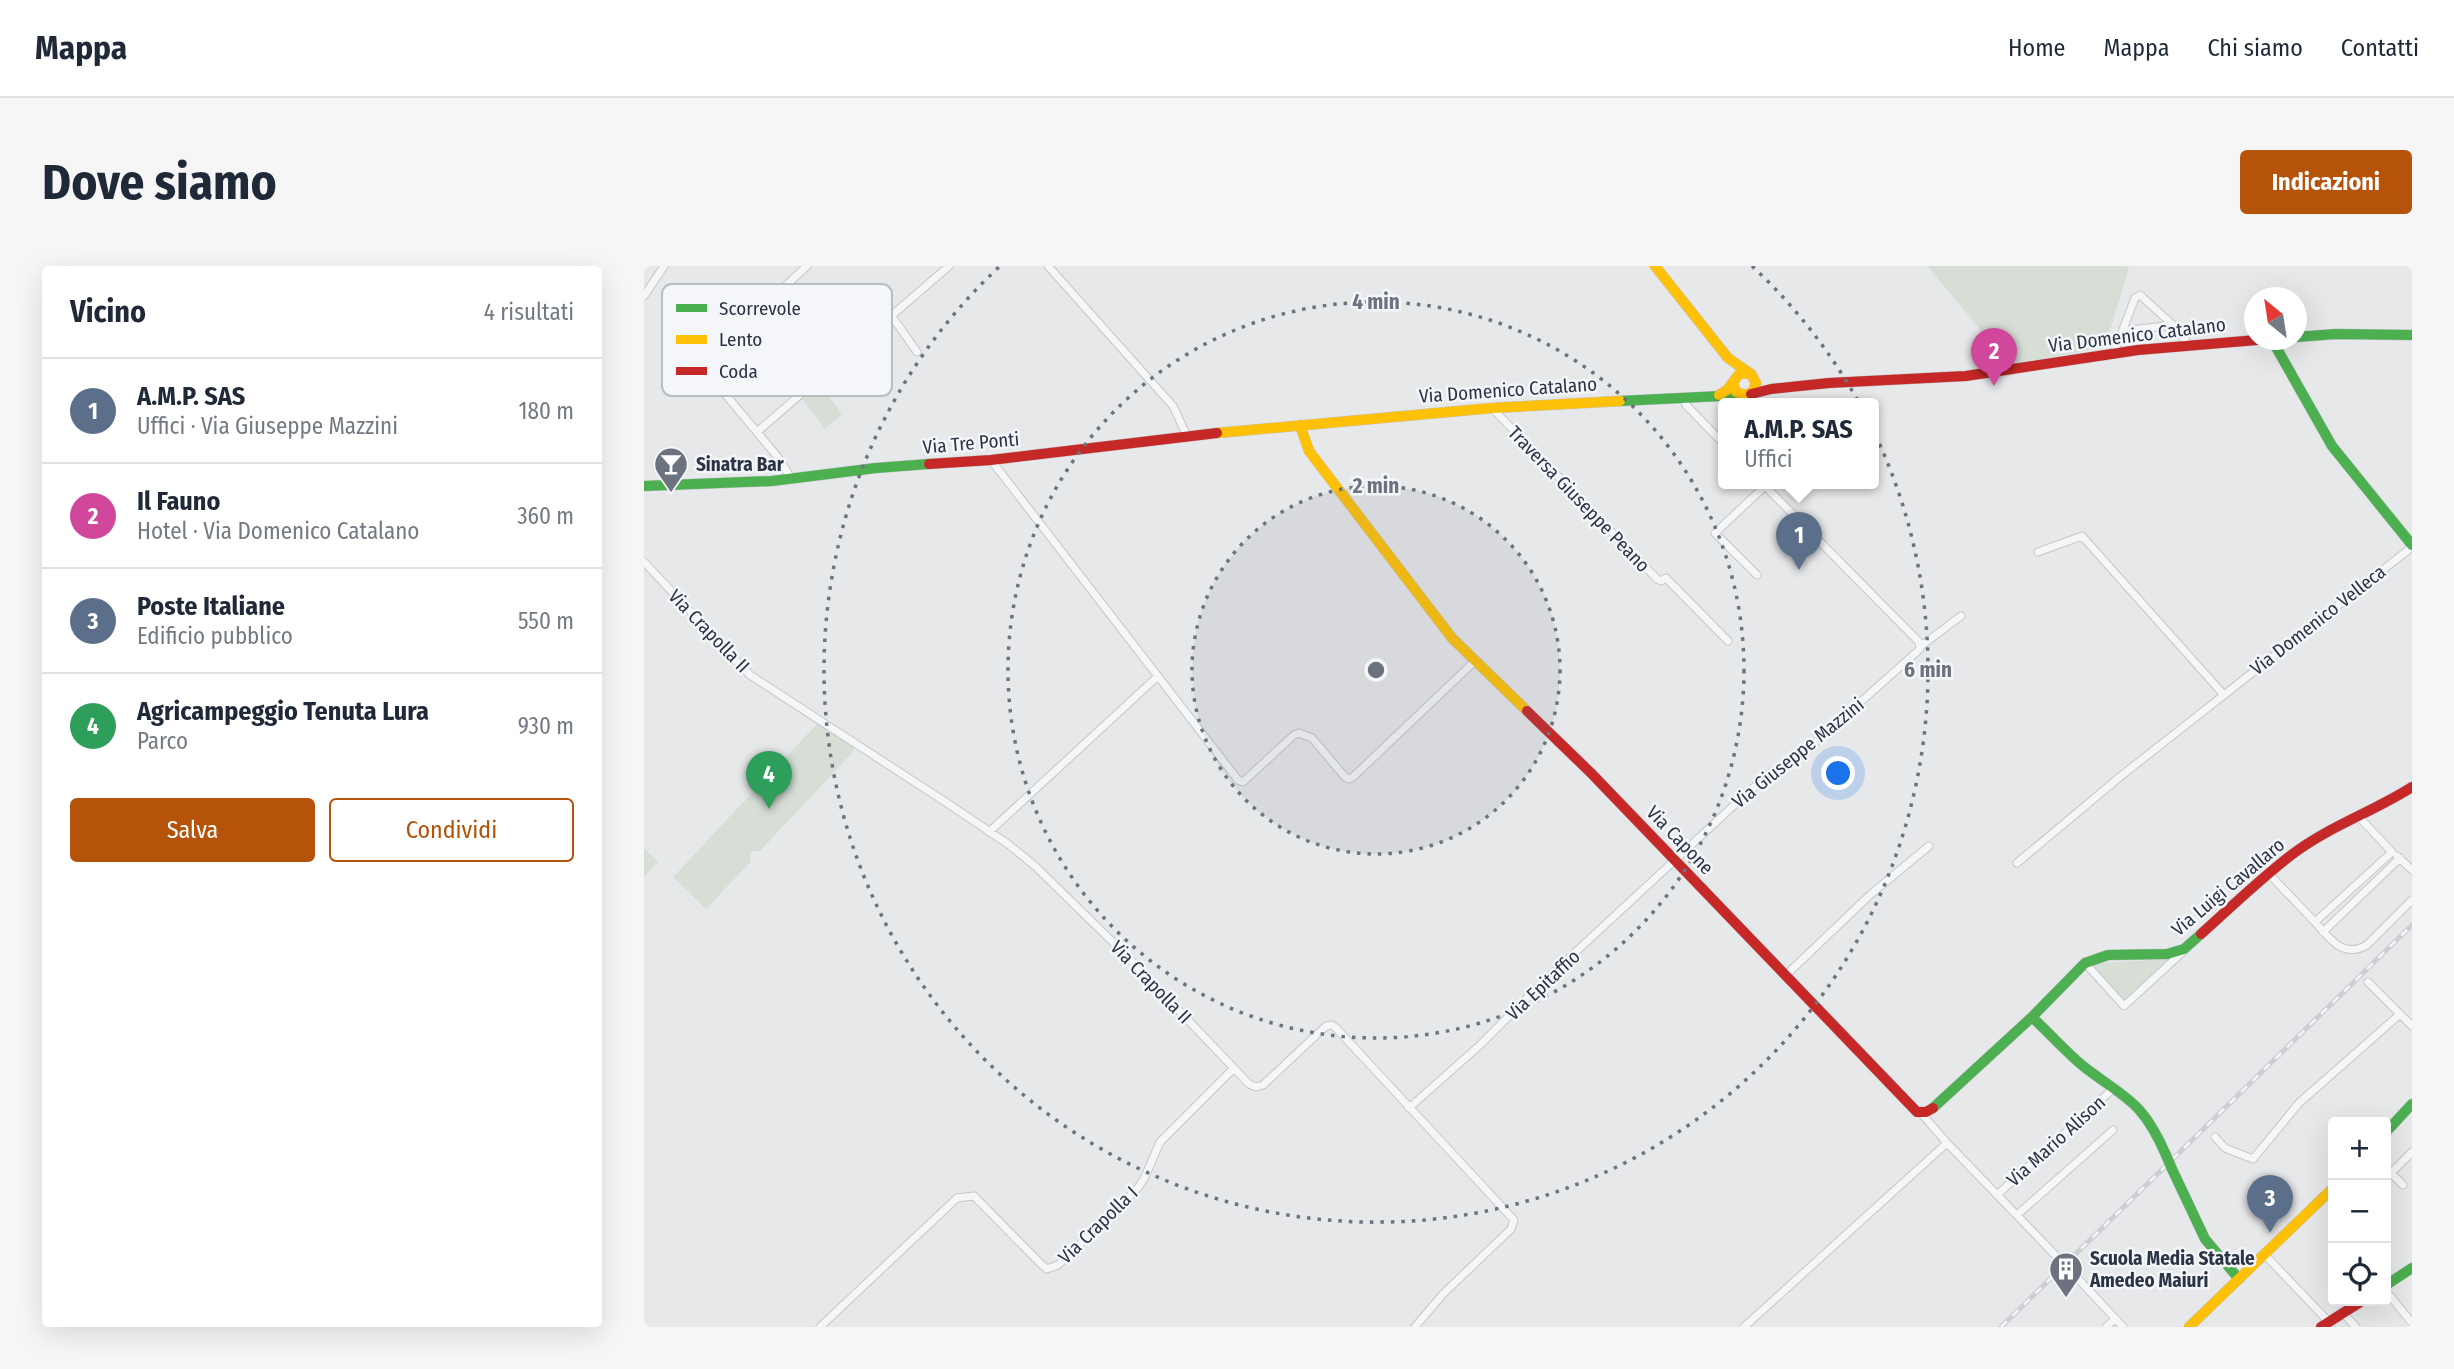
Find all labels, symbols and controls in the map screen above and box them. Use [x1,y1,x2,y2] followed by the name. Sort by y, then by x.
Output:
[35,28,127,68] text: Mappa
[2008,34,2065,62] text: Home
[2103,34,2169,62] text: Mappa
[2207,34,2303,62] text: Chi siamo
[2341,34,2419,62] text: Contatti
[2240,150,2412,214] button: Indicazioni
[42,153,277,212] text: Dove siamo
[662,284,892,396] legend
[2244,287,2307,350] north arrow
[1352,289,1400,315] text: 4 min
[70,294,146,330] text: Vicino
[719,297,801,320] text: Scorrevole
[484,298,574,326] text: 4 risultati
[2047,313,2227,357] street label: Via Domenico Catalano
[719,328,762,351] text: Lento
[1971,328,2017,386] pin: 2
[719,360,758,383] text: Coda
[1418,372,1598,408] street label: Via Domenico Catalano
[137,381,245,412] text: A.M.P. SAS
[88,397,98,425] text: 1
[518,397,574,425] text: 180 m
[1718,398,1879,489] popup
[137,412,398,440] text: Uffici · Via Giuseppe Mazzini
[1744,414,1853,445] text: A.M.P. SAS
[1503,421,1655,577] street label: Traversa Giuseppe Peano
[922,427,1020,459] street label: Via Tre Ponti
[652,445,690,494] bar icon: Sinatra Bar
[1744,445,1793,473] text: Uffici
[696,453,785,476] place label: Sinatra Bar
[1352,473,1399,499] text: 2 min
[137,486,220,517] text: Il Fauno
[88,502,98,530] text: 2
[517,502,574,530] text: 360 m
[1776,512,1822,570] pin: 1
[137,517,419,545] text: Hotel · Via Domenico Catalano
[2246,560,2390,680] street label: Via Domenico Velleca
[664,585,754,677] street label: Via Crapolla II
[137,591,285,622] text: Poste Italiane
[88,607,98,635] text: 3
[518,607,574,635] text: 550 m
[137,622,293,650] text: Edificio pubblico
[1904,657,1952,683] text: 6 min
[1364,658,1388,682] centre of rings
[1727,693,1869,813] street label: Via Giuseppe Mazzini
[137,696,429,727] text: Agricampeggio Tenuta Lura
[87,712,99,740] text: 4
[518,712,574,740] text: 930 m
[137,727,188,755] text: Parco
[746,751,792,809] pin: 4
[1821,756,1855,790] your location
[70,798,315,862] button: Salva
[329,798,574,862] button: Condividi
[1642,801,1718,879] street label: Via Capone
[2167,833,2289,941] street label: Via Luigi Cavallaro
[1106,936,1196,1028] street label: Via Crapolla II
[1501,945,1585,1025] street label: Via Epitaffio
[2002,1091,2110,1191] street label: Via Mario Alison
[2328,1117,2391,1306] map controls
[2328,1117,2391,1180] button: +
[2247,1175,2293,1233] pin: 3
[2328,1180,2391,1243] button: −
[1053,1181,1143,1269] street label: Via Crapolla I
[2328,1243,2391,1306] button: locate
[2089,1247,2255,1292] place label: Scuola Media Statale Amedeo Maiuri
[2047,1250,2085,1299] building icon: Scuola Media Statale Amedeo Maiuri

